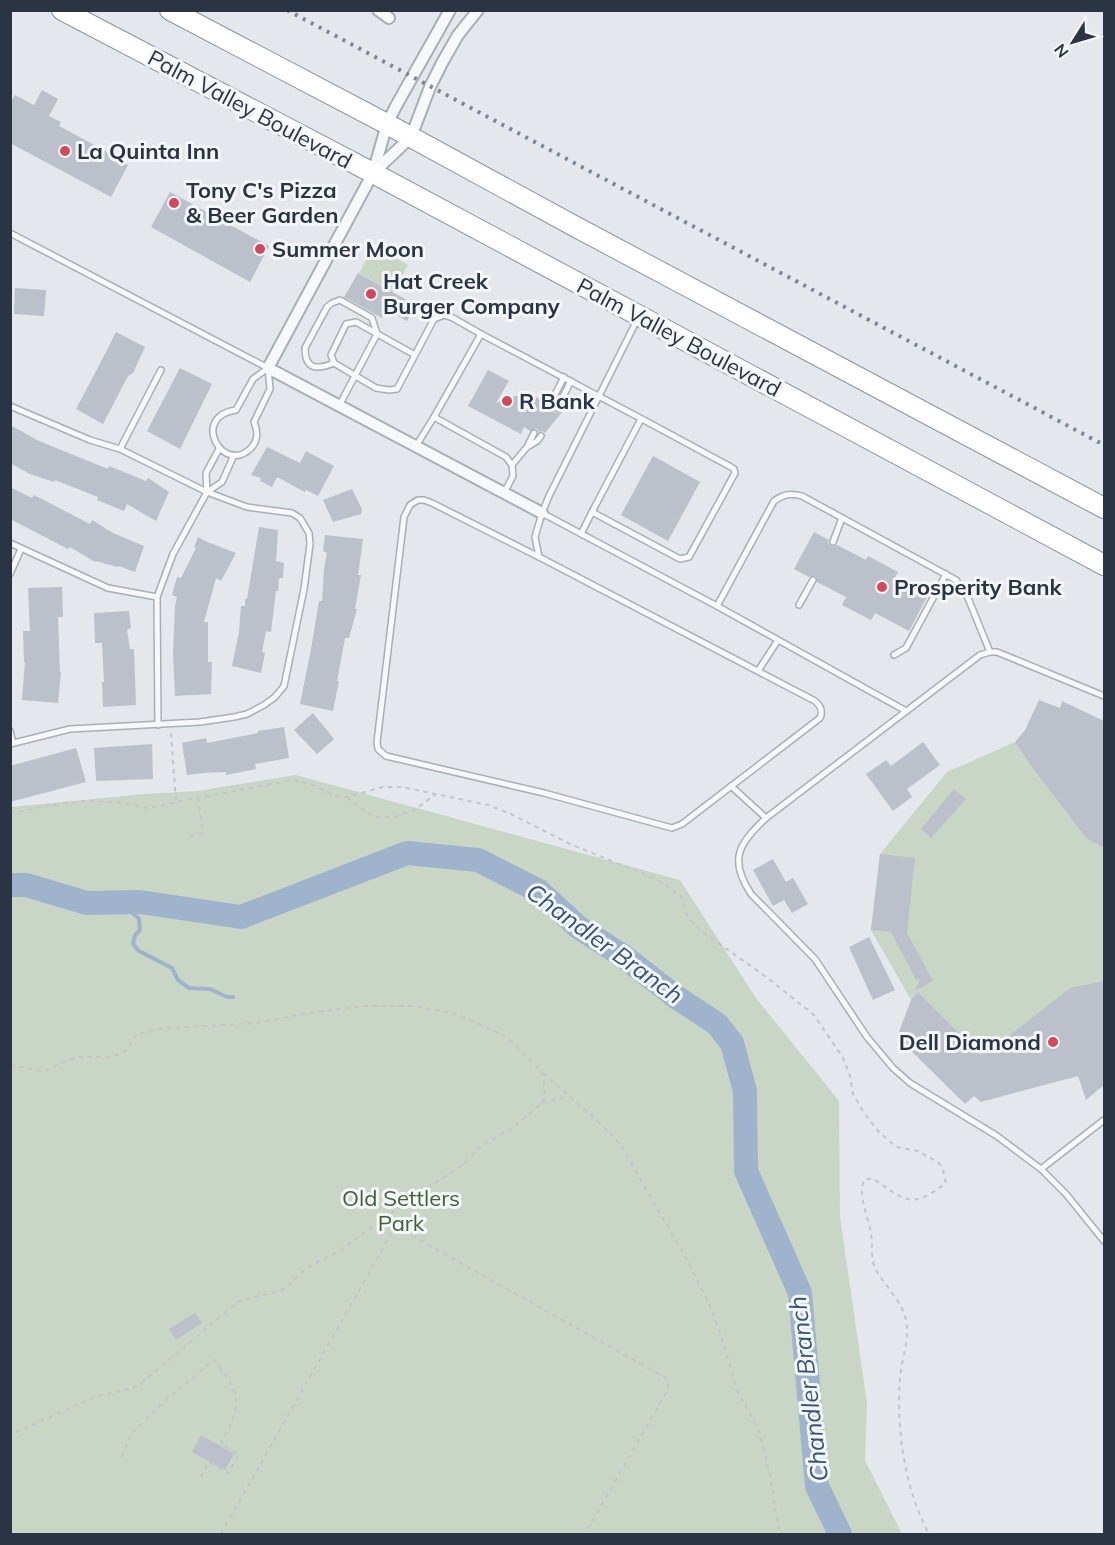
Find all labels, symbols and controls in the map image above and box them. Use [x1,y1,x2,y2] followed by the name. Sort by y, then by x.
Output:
[1043,12,1103,72] north arrow
[1049,40,1073,62] text: N
[143,43,357,175] street label: Palm Valley Boulevard
[77,137,219,165] place label: La Quinta Inn
[58,144,72,158] marker: La Quinta Inn
[186,176,338,229] place label: Tony C's Pizza & Beer Garden
[167,196,181,210] marker: Tony C's Pizza & Beer Garden
[272,235,424,263] place label: Summer Moon
[253,242,267,256] marker: Summer Moon
[383,267,560,320] place label: Hat Creek Burger Company
[572,271,786,403] street label: Palm Valley Boulevard
[364,287,378,301] marker: Hat Creek Burger Company
[519,387,596,415] place label: R Bank
[500,394,514,408] marker: R Bank
[894,573,1063,601] place label: Prosperity Bank
[875,580,889,594] marker: Prosperity Bank
[521,876,689,1010] water label: Chandler Branch
[899,1028,1041,1056] place label: Dell Diamond
[1046,1035,1060,1049] marker: Dell Diamond
[342,1184,460,1237] park label: Old Settlers Park
[782,1295,834,1483] water label: Chandler Branch

